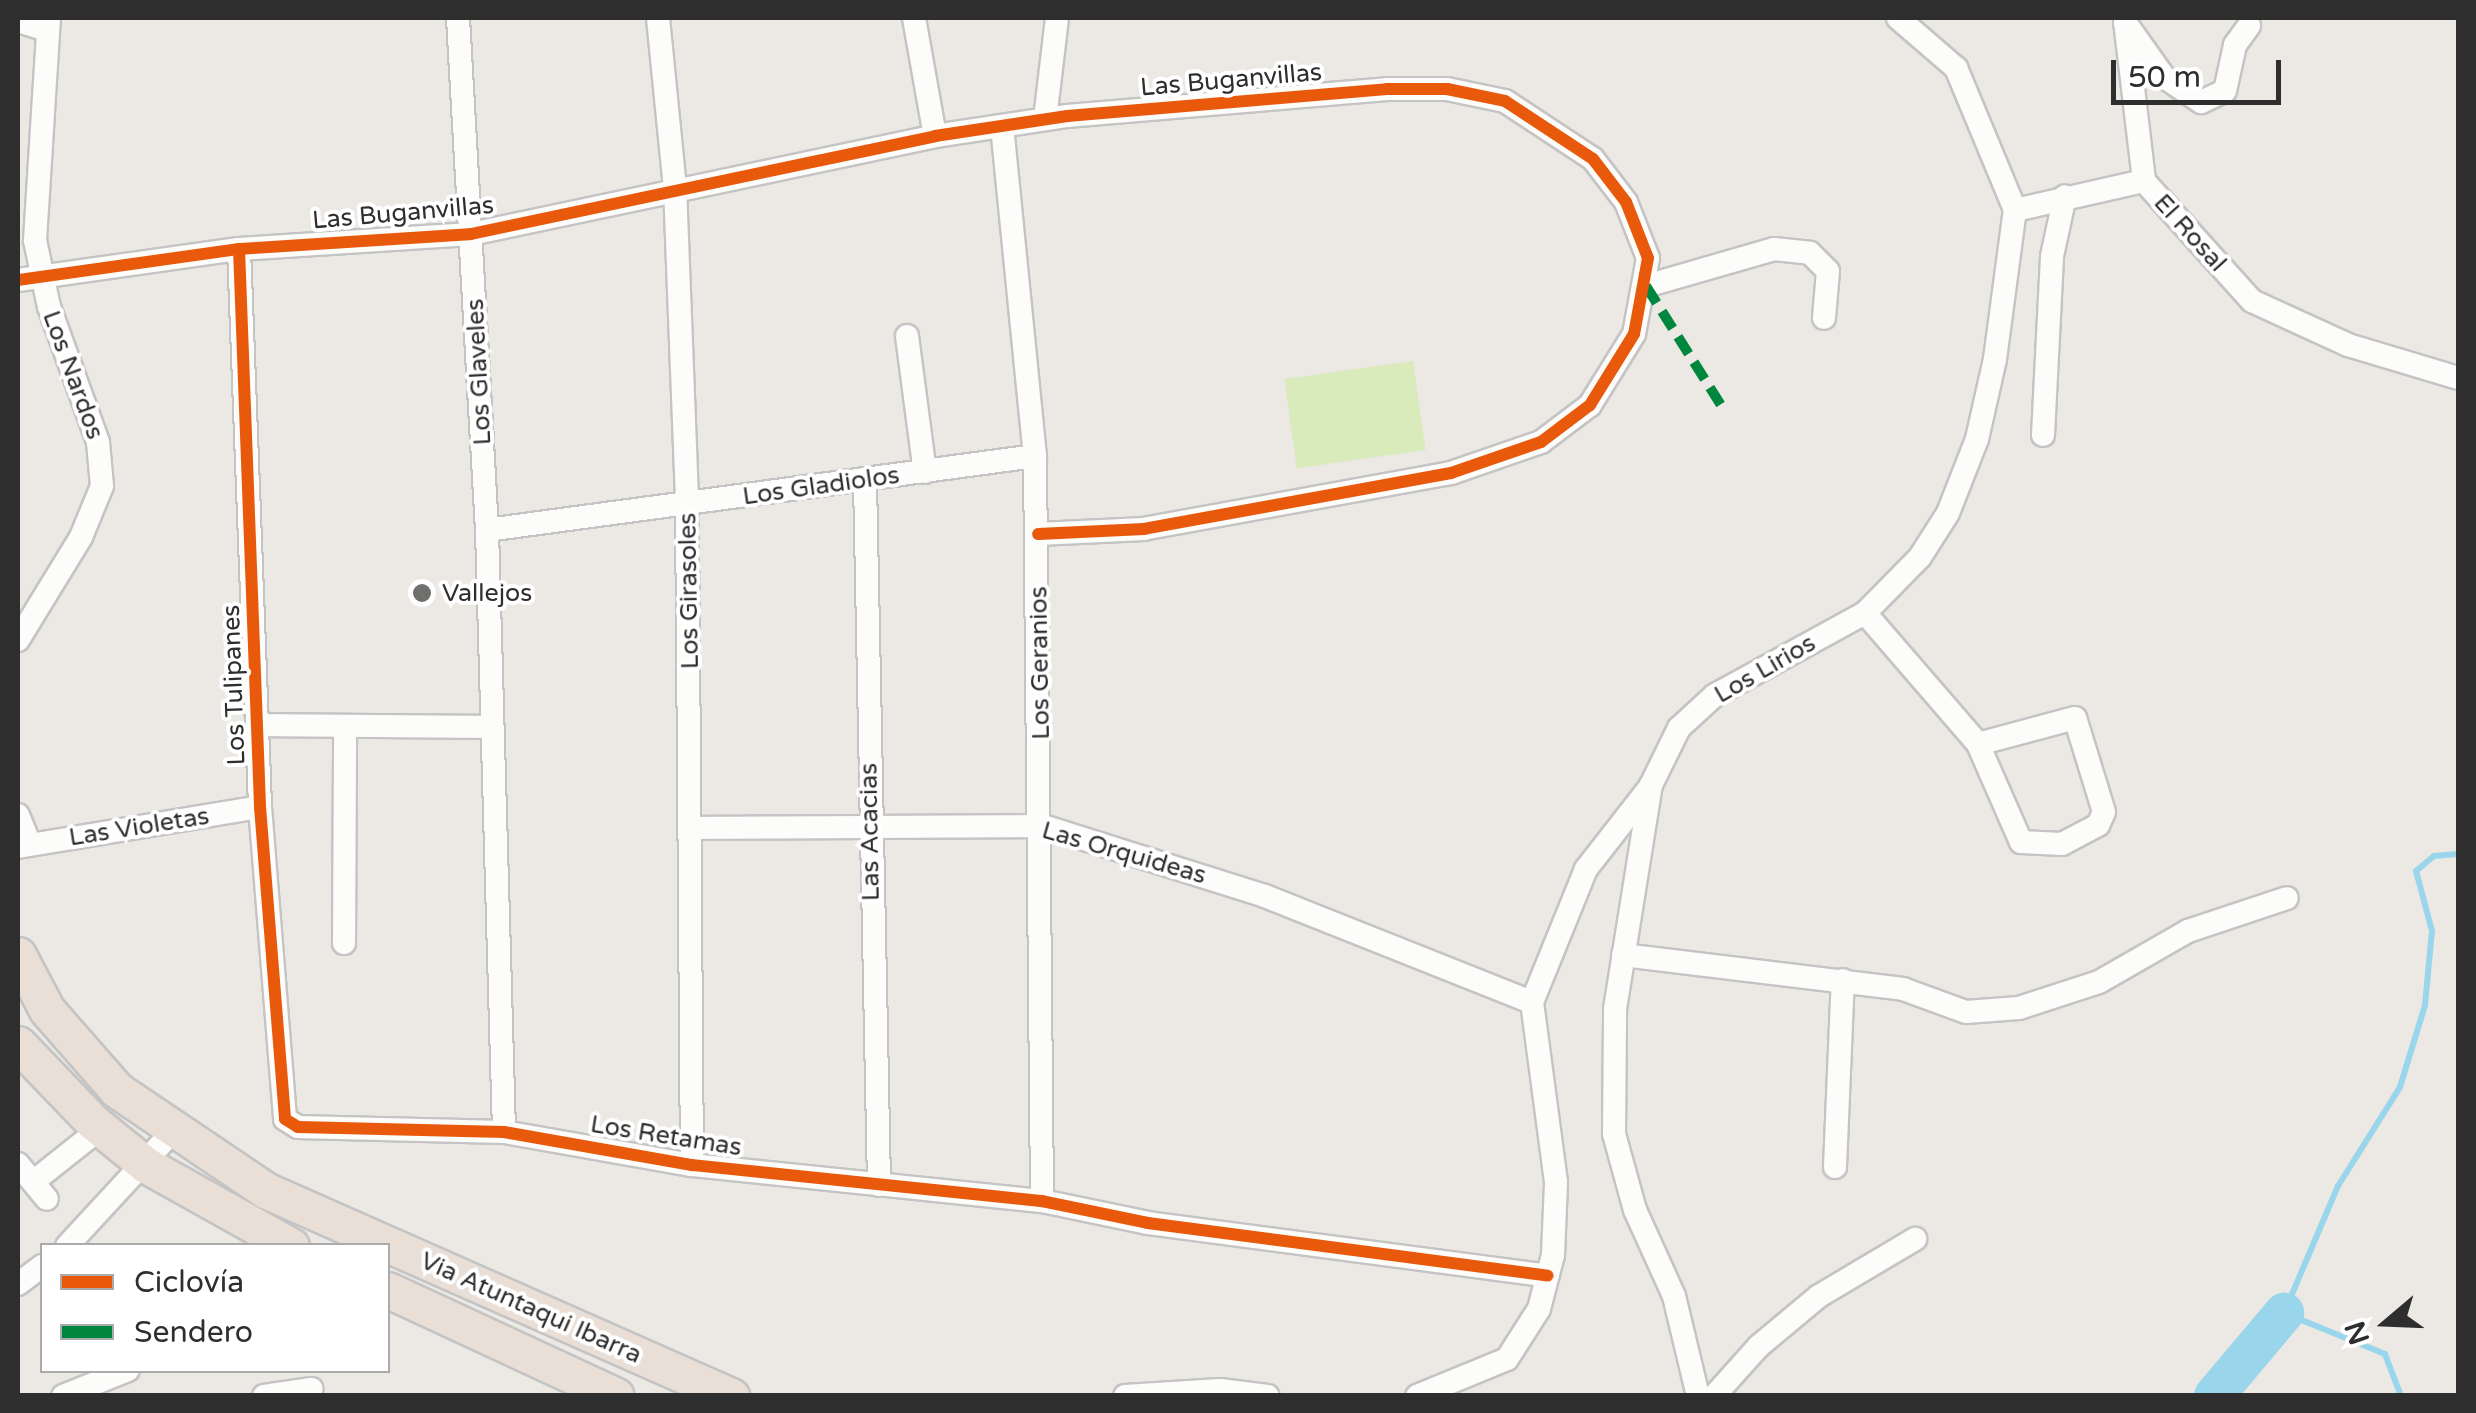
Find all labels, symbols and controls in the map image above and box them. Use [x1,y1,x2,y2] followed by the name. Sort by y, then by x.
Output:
[2116,40,2286,102] scale bar
[1139,57,1323,103] street label: Las Buganvillas
[2128,59,2201,96] text: 50 m
[2147,188,2233,278] street label: El Rosal
[311,190,495,236] street label: Las Buganvillas
[460,298,498,446] street label: Los Glaveles
[36,307,110,443] street label: Los Nardos
[741,460,901,512] street label: Los Gladiolos
[673,513,705,669] street label: Los Girasoles
[442,578,532,608] place label: Vallejos
[411,582,433,604] marker: Vallejos
[1024,586,1056,740] street label: Los Geranios
[216,604,252,766] street label: Los Tulipanes
[1709,628,1821,710] street label: Los Lirios
[854,763,886,901] street label: Las Acacias
[67,801,211,853] street label: Las Violetas
[1038,815,1210,891] street label: Las Orquideas
[588,1109,744,1163] street label: Los Retamas
[40,1243,390,1373] legend
[416,1246,646,1370] street label: Via Atuntaqui Ibarra
[134,1264,244,1301] text: Ciclovía
[2336,1273,2436,1373] north arrow
[134,1314,253,1351] text: Sendero
[2338,1317,2377,1349] text: N

